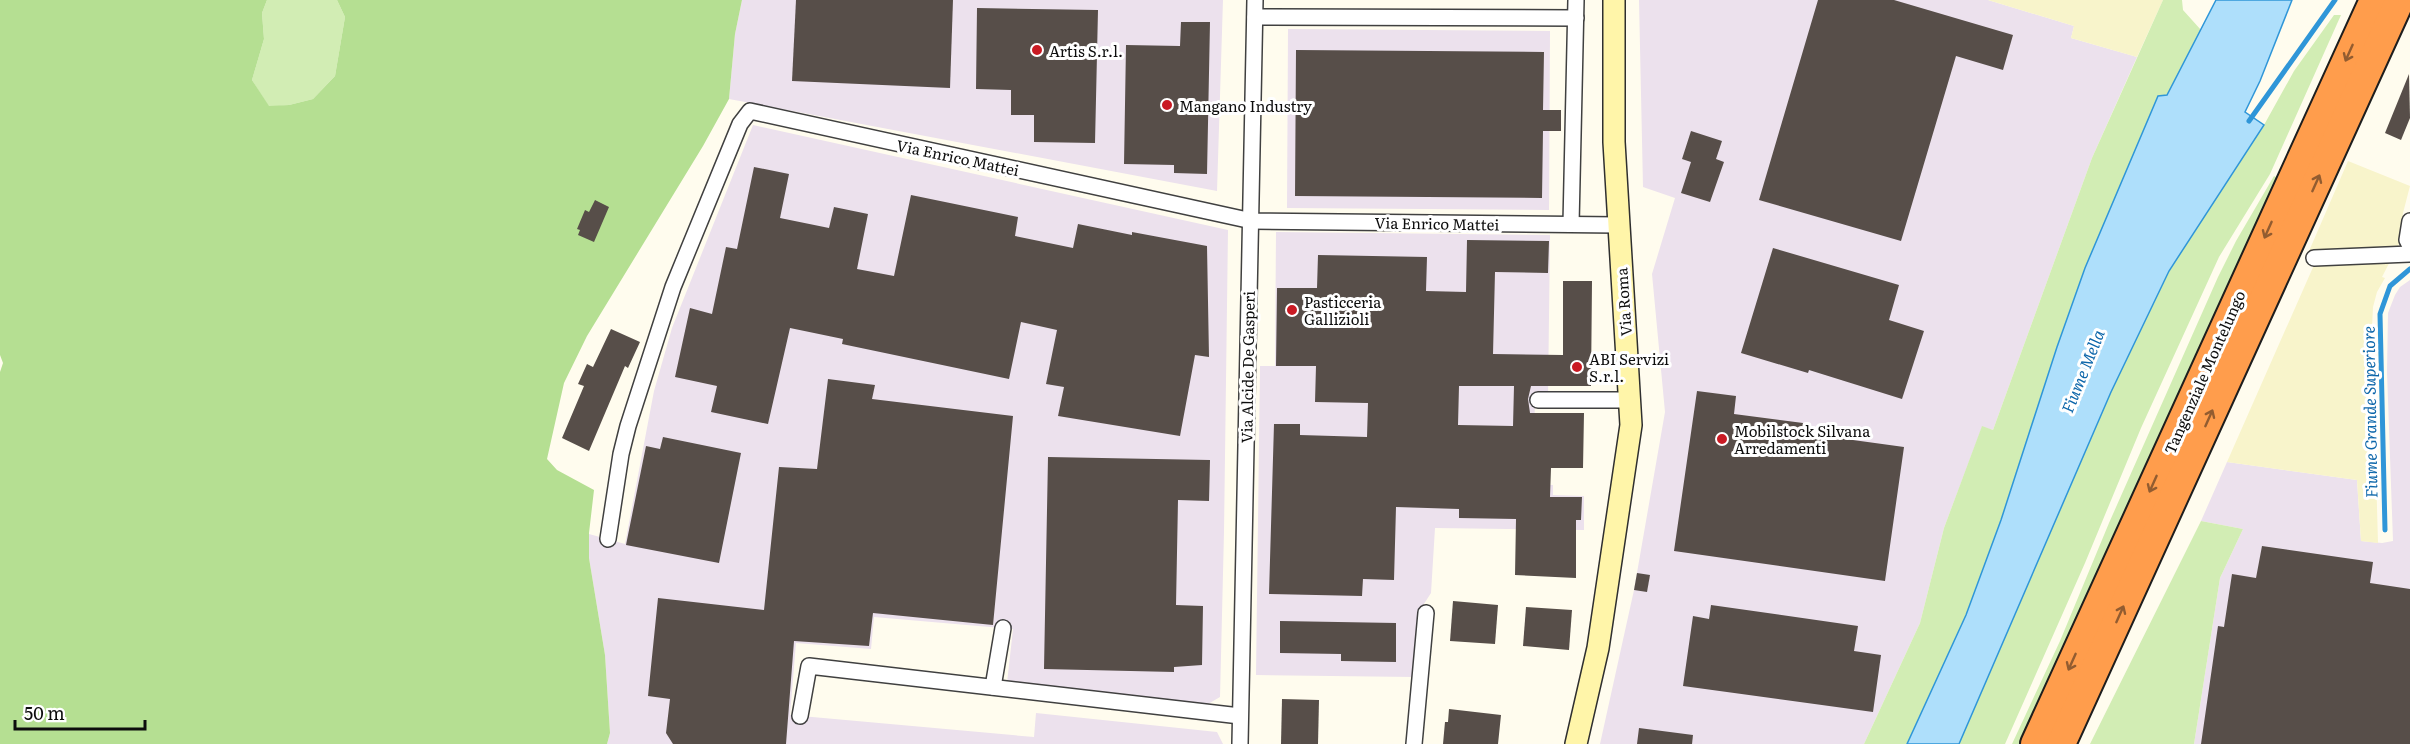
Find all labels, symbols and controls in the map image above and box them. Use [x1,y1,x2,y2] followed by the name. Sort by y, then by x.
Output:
[1049,39,1123,62] place label: Artis S.r.l.
[1030,43,1044,57] marker: Artis S.r.l.
[2343,43,2354,61] one-way arrow
[1179,94,1312,117] place label: Mangano Industry
[1160,98,1174,112] marker: Mangano Industry
[895,133,1021,181] street label: Via Enrico Mattei
[2311,174,2322,192] one-way arrow
[1374,210,1500,236] street label: Via Enrico Mattei
[2262,221,2274,239] one-way arrow
[1609,266,1637,337] street label: Via Roma
[2157,286,2251,458] street label: Tangenziale Montelungo
[1304,290,1382,330] place label: Pasticceria Gallizioli
[1234,291,1260,443] street label: Via Alcide De Gasperi
[1285,303,1299,317] marker: Pasticceria Gallizioli
[2054,325,2110,416] water label: Fiume Mella
[2355,326,2383,498] water label: Fiume Grande Superiore
[1589,347,1669,387] place label: ABI Servizi S.r.l.
[1570,360,1584,374] marker: ABI Servizi S.r.l.
[2204,409,2216,427] one-way arrow
[1734,419,1871,459] place label: Mobilstock Silvana Arredamenti
[1715,432,1729,446] marker: Mobilstock Silvana Arredamenti
[2146,475,2158,493] one-way arrow
[2115,606,2127,624] one-way arrow
[2066,652,2077,670] one-way arrow
[15,693,146,731] scale bar
[24,699,65,726] text: 50 m

